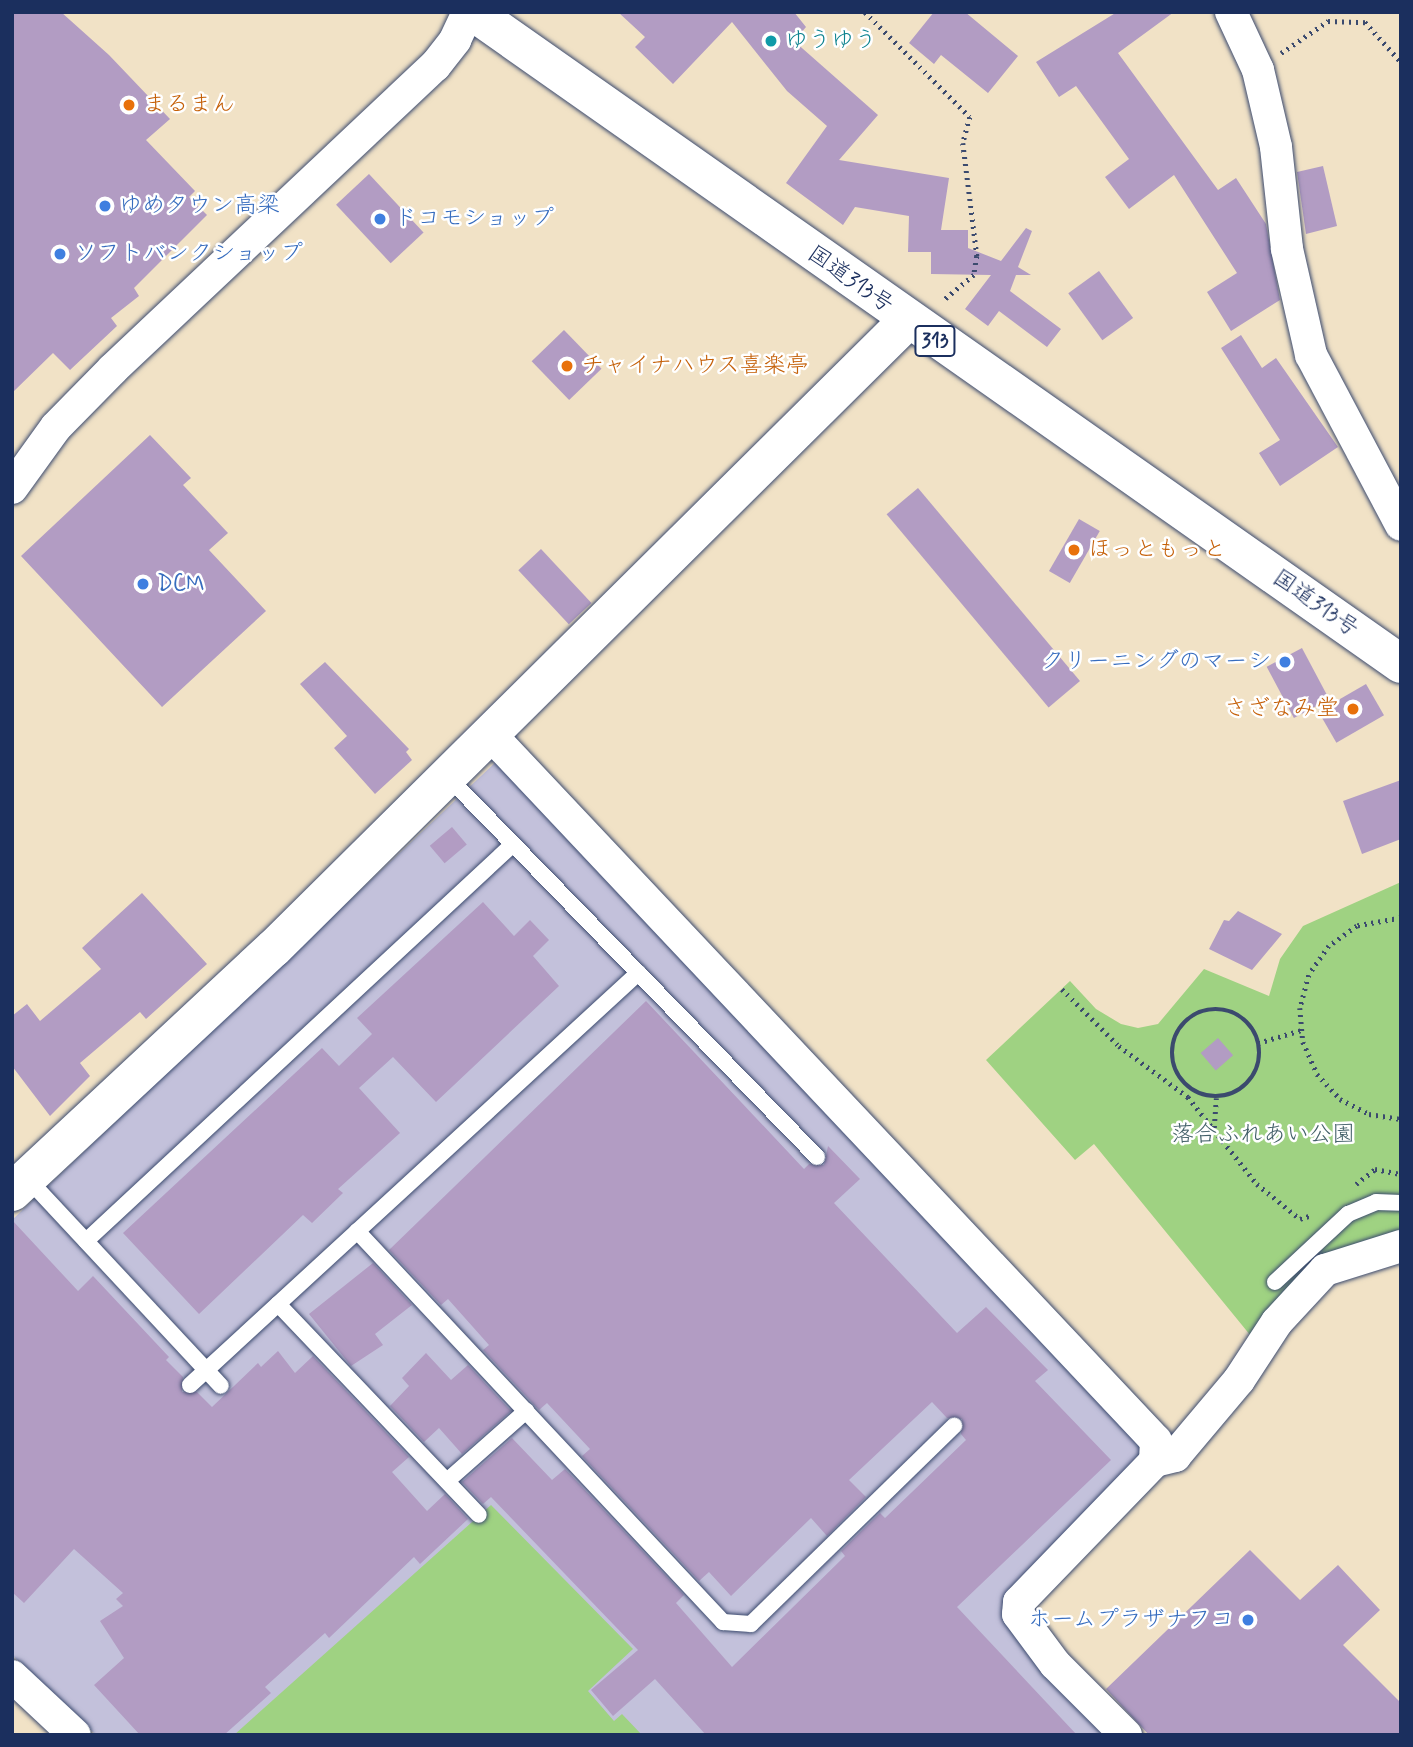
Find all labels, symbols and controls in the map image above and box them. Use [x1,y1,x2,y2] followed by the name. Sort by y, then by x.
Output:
[785,27,877,55] place label: ゆうゆう
[763,33,779,49] marker: ゆうゆう
[143,91,235,119] place label: まるまん
[121,97,137,113] marker: まるまん
[119,192,280,220] place label: ゆめタウン高梁
[97,198,113,214] marker: ゆめタウン高梁
[394,205,555,233] place label: ドコモショップ
[372,211,388,227] marker: ドコモショップ
[74,240,304,268] place label: ソフトバンクショップ
[802,240,898,320] street label: 国道313号
[52,246,68,262] marker: ソフトバンクショップ
[914,324,956,358] road number: 313
[581,352,811,380] place label: チャイナハウス喜楽亭
[559,358,575,374] marker: チャイナハウス喜楽亭
[1088,536,1226,564] place label: ほっともっと
[1066,542,1082,558] marker: ほっともっと
[1267,564,1363,644] street label: 国道313号
[157,570,205,598] place label: DCM
[135,576,151,592] marker: DCM
[1041,648,1271,676] place label: クリーニングのマーシ
[1277,654,1293,670] marker: クリーニングのマーシ
[1224,695,1339,723] place label: さざなみ堂
[1345,701,1361,717] marker: さざなみ堂
[1171,1121,1355,1149] park label: 落合ふれあい公園
[1027,1606,1234,1634] place label: ホームプラザナフコ
[1240,1612,1256,1628] marker: ホームプラザナフコ

